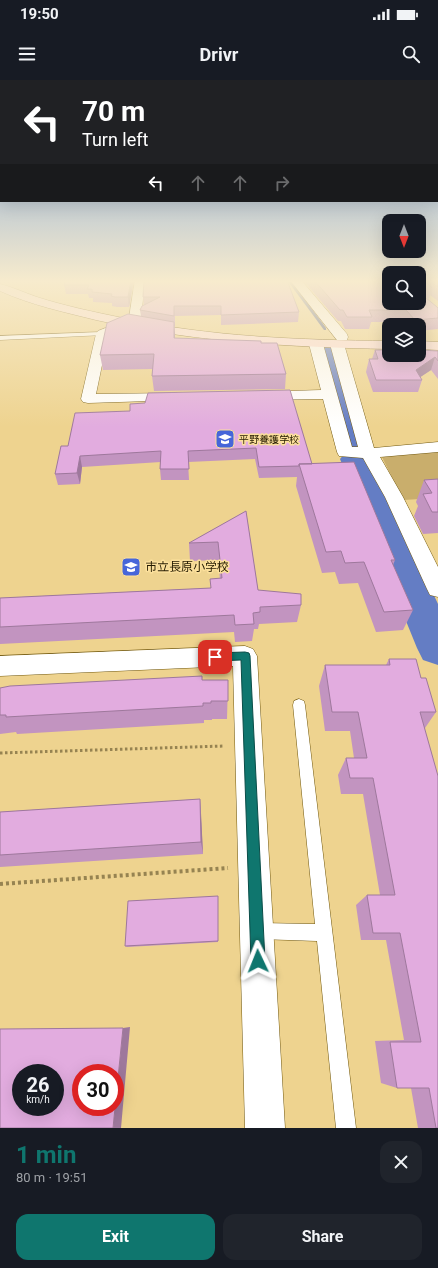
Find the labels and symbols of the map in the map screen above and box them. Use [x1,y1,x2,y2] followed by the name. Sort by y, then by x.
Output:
[382,214,426,258] north arrow
[214,428,236,450] school or university icon: 平野養護学校
[239,434,299,445] place label: 平野養護学校
[120,556,142,578] school or university icon: 市立長原小学校
[145,560,229,574] place label: 市立長原小学校
[198,640,232,674] pin
[237,940,279,982] position arrow
[72,1064,124,1116] speed limit sign: 30

